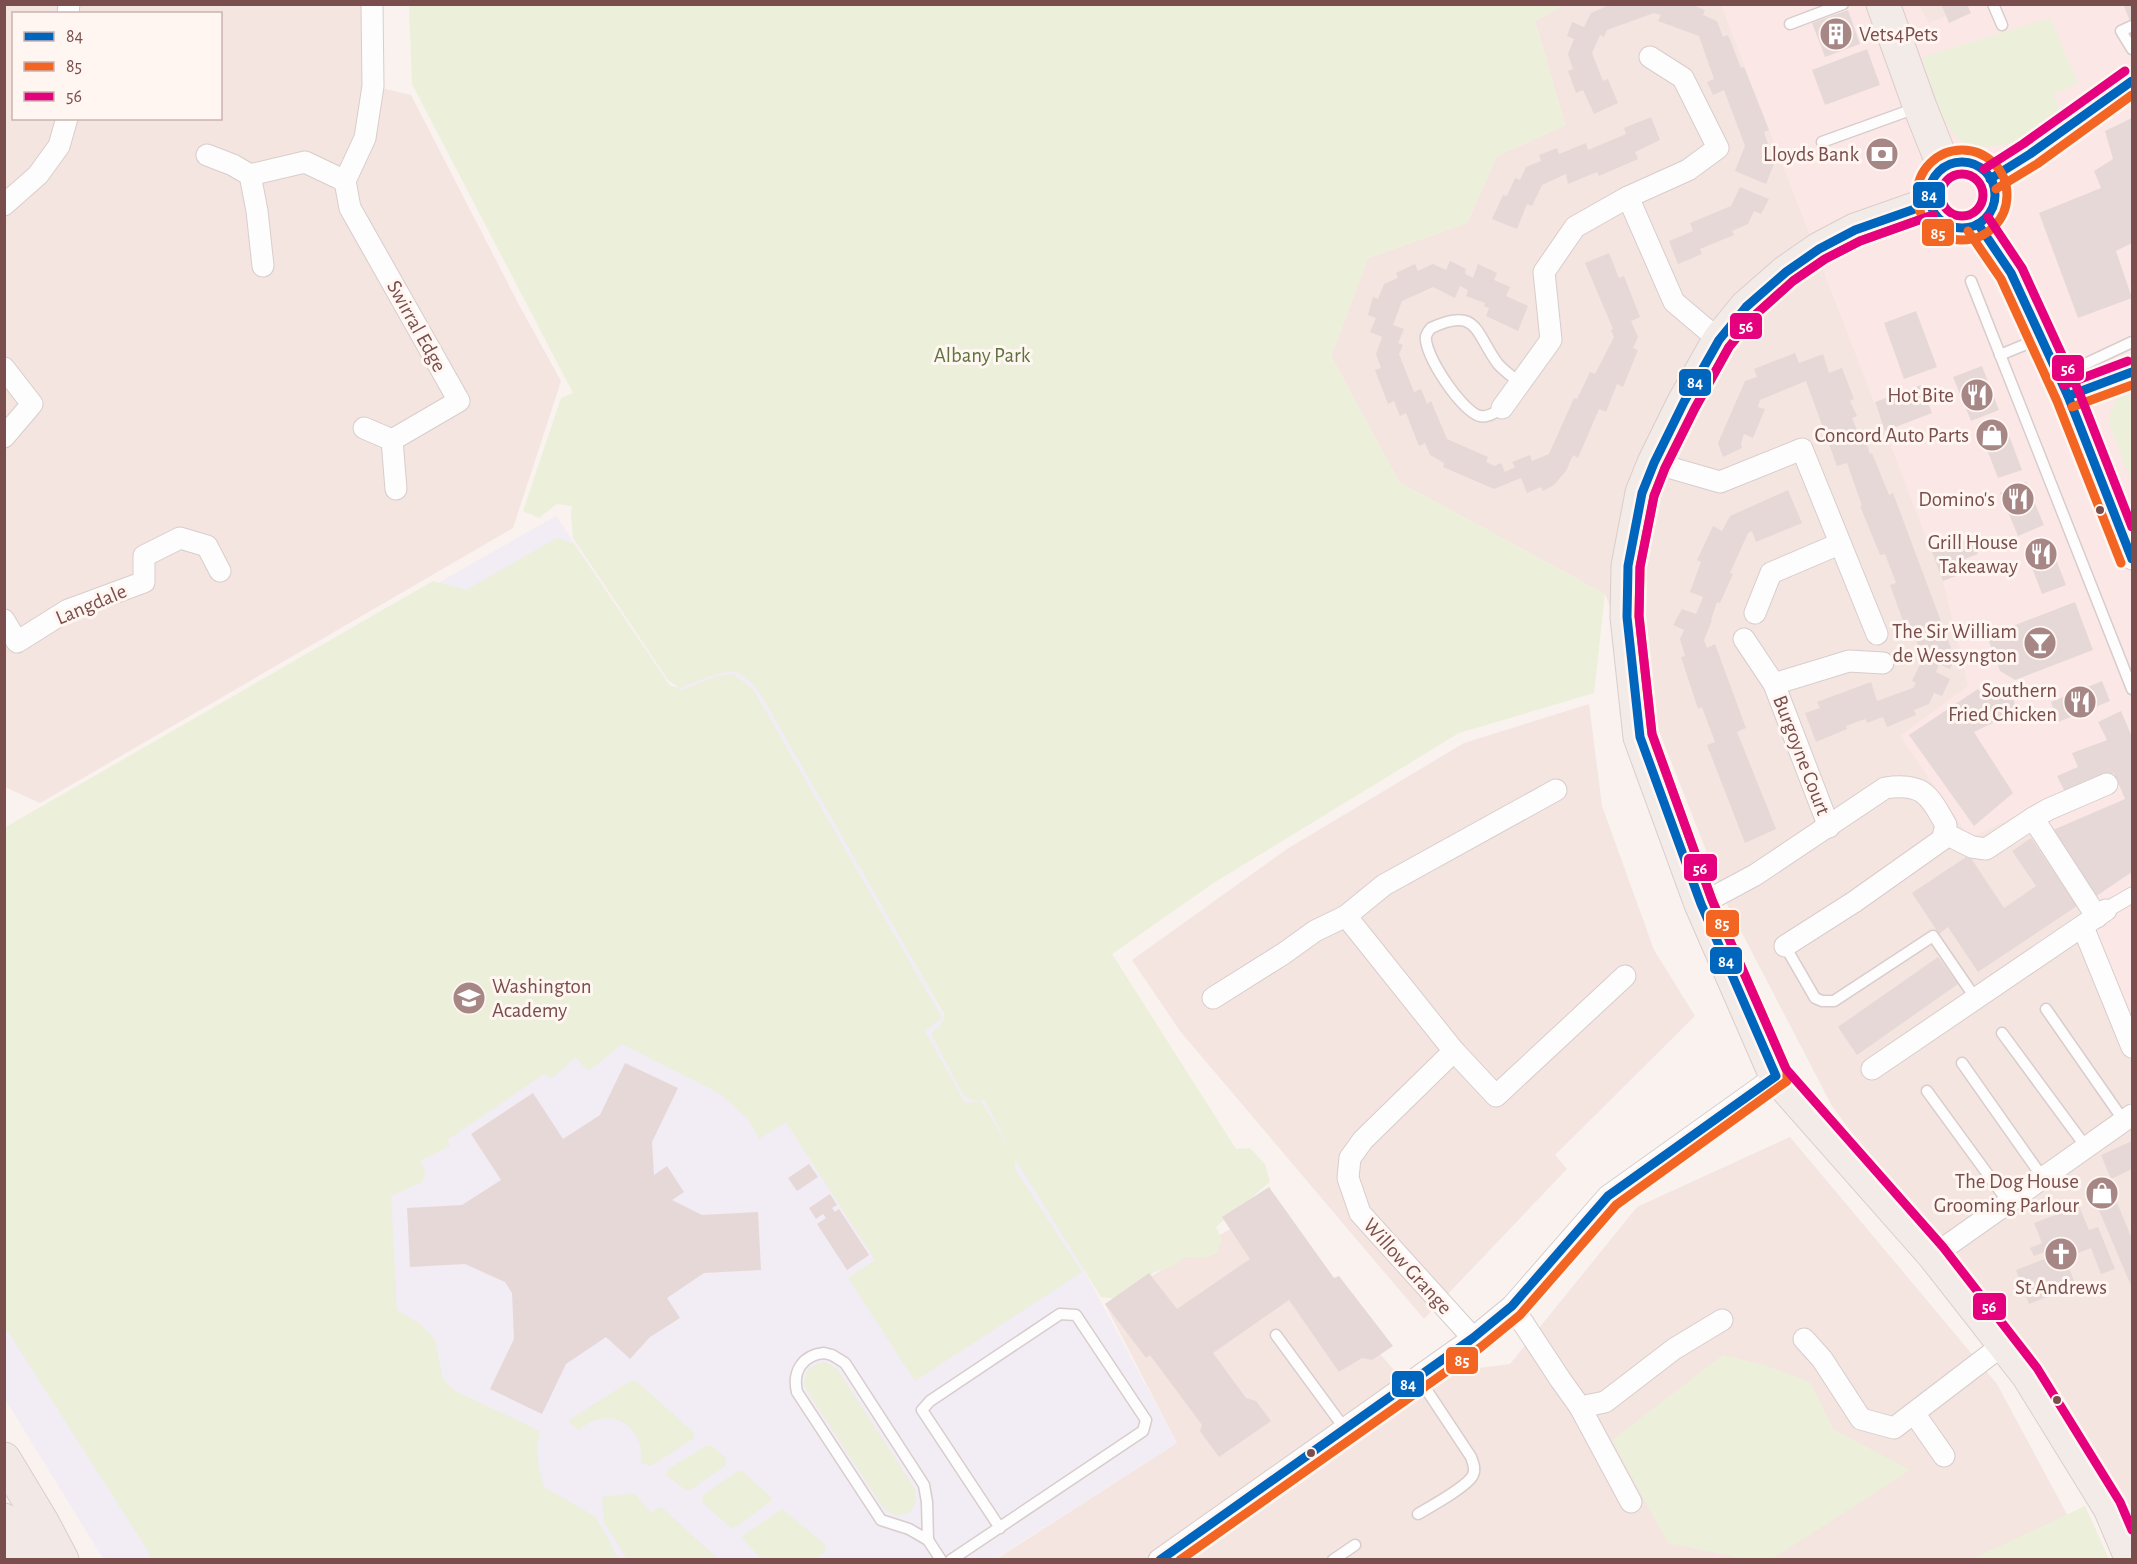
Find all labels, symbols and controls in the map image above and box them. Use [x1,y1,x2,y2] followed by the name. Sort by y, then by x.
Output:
[12,12,222,120] legend
[1818,16,1854,52] building icon: Vets4Pets
[1859,24,1938,45] place label: Vets4Pets
[66,28,84,46] text: 84
[66,58,82,76] text: 85
[66,88,82,106] text: 56
[1864,136,1900,172] bank icon: Lloyds Bank
[1763,144,1859,165] place label: Lloyds Bank
[1912,181,1946,209] line badge: 84
[1921,188,1937,204] text: 84
[1921,218,1955,247] line badge: 85
[1931,226,1945,242] text: 85
[383,277,450,375] street label: Swirral Edge
[1729,312,1763,340] line badge: 56
[1739,319,1754,335] text: 56
[934,345,1031,366] park label: Albany Park
[2051,354,2085,382] line badge: 56
[2061,361,2076,377] text: 56
[1678,368,1712,397] line badge: 84
[1687,375,1703,391] text: 84
[1959,377,1995,413] restaurant icon: Hot Bite
[1887,385,1954,406] place label: Hot Bite
[1974,417,2010,453] shop icon: Concord Auto Parts
[1815,425,1969,446] place label: Concord Auto Parts
[2000,481,2036,517] restaurant icon: Domino's
[1918,489,1995,510] place label: Domino's
[2094,504,2106,516] unlabelled marker
[1928,532,2018,577] place label: Grill House Takeaway
[2023,536,2059,572] restaurant icon: Grill House Takeaway
[53,580,130,629] street label: Langdale
[1892,621,2017,666] place label: The Sir William de Wessyngton
[2022,625,2058,661] bar icon: The Sir William de Wessyngton
[1948,680,2057,725] place label: Southern Fried Chicken
[2062,684,2098,720] restaurant icon: Southern Fried Chicken
[1769,692,1834,818] street label: Burgoyne Court
[1683,853,1718,882] line badge: 56
[1693,861,1708,877] text: 56
[1705,909,1740,938] line badge: 85
[1715,916,1729,932] text: 85
[1709,946,1743,975] line badge: 84
[1718,954,1734,970] text: 84
[492,976,592,1021] place label: Washington Academy
[451,980,487,1016] school or university icon: Washington Academy
[1934,1171,2079,1216] place label: The Dog House Grooming Parlour
[2084,1175,2120,1211] shop icon: The Dog House Grooming Parlour
[1359,1214,1456,1318] street label: Willow Grange
[2043,1236,2079,1272] church icon: St Andrews
[2015,1277,2107,1298] place label: St Andrews
[1972,1292,2007,1321] line badge: 56
[1982,1299,1997,1315] text: 56
[1445,1346,1479,1375] line badge: 85
[1455,1353,1469,1369] text: 85
[1391,1370,1425,1398] line badge: 84
[1400,1377,1416,1393] text: 84
[2051,1394,2063,1406] unlabelled marker
[1305,1447,1317,1459] unlabelled marker

